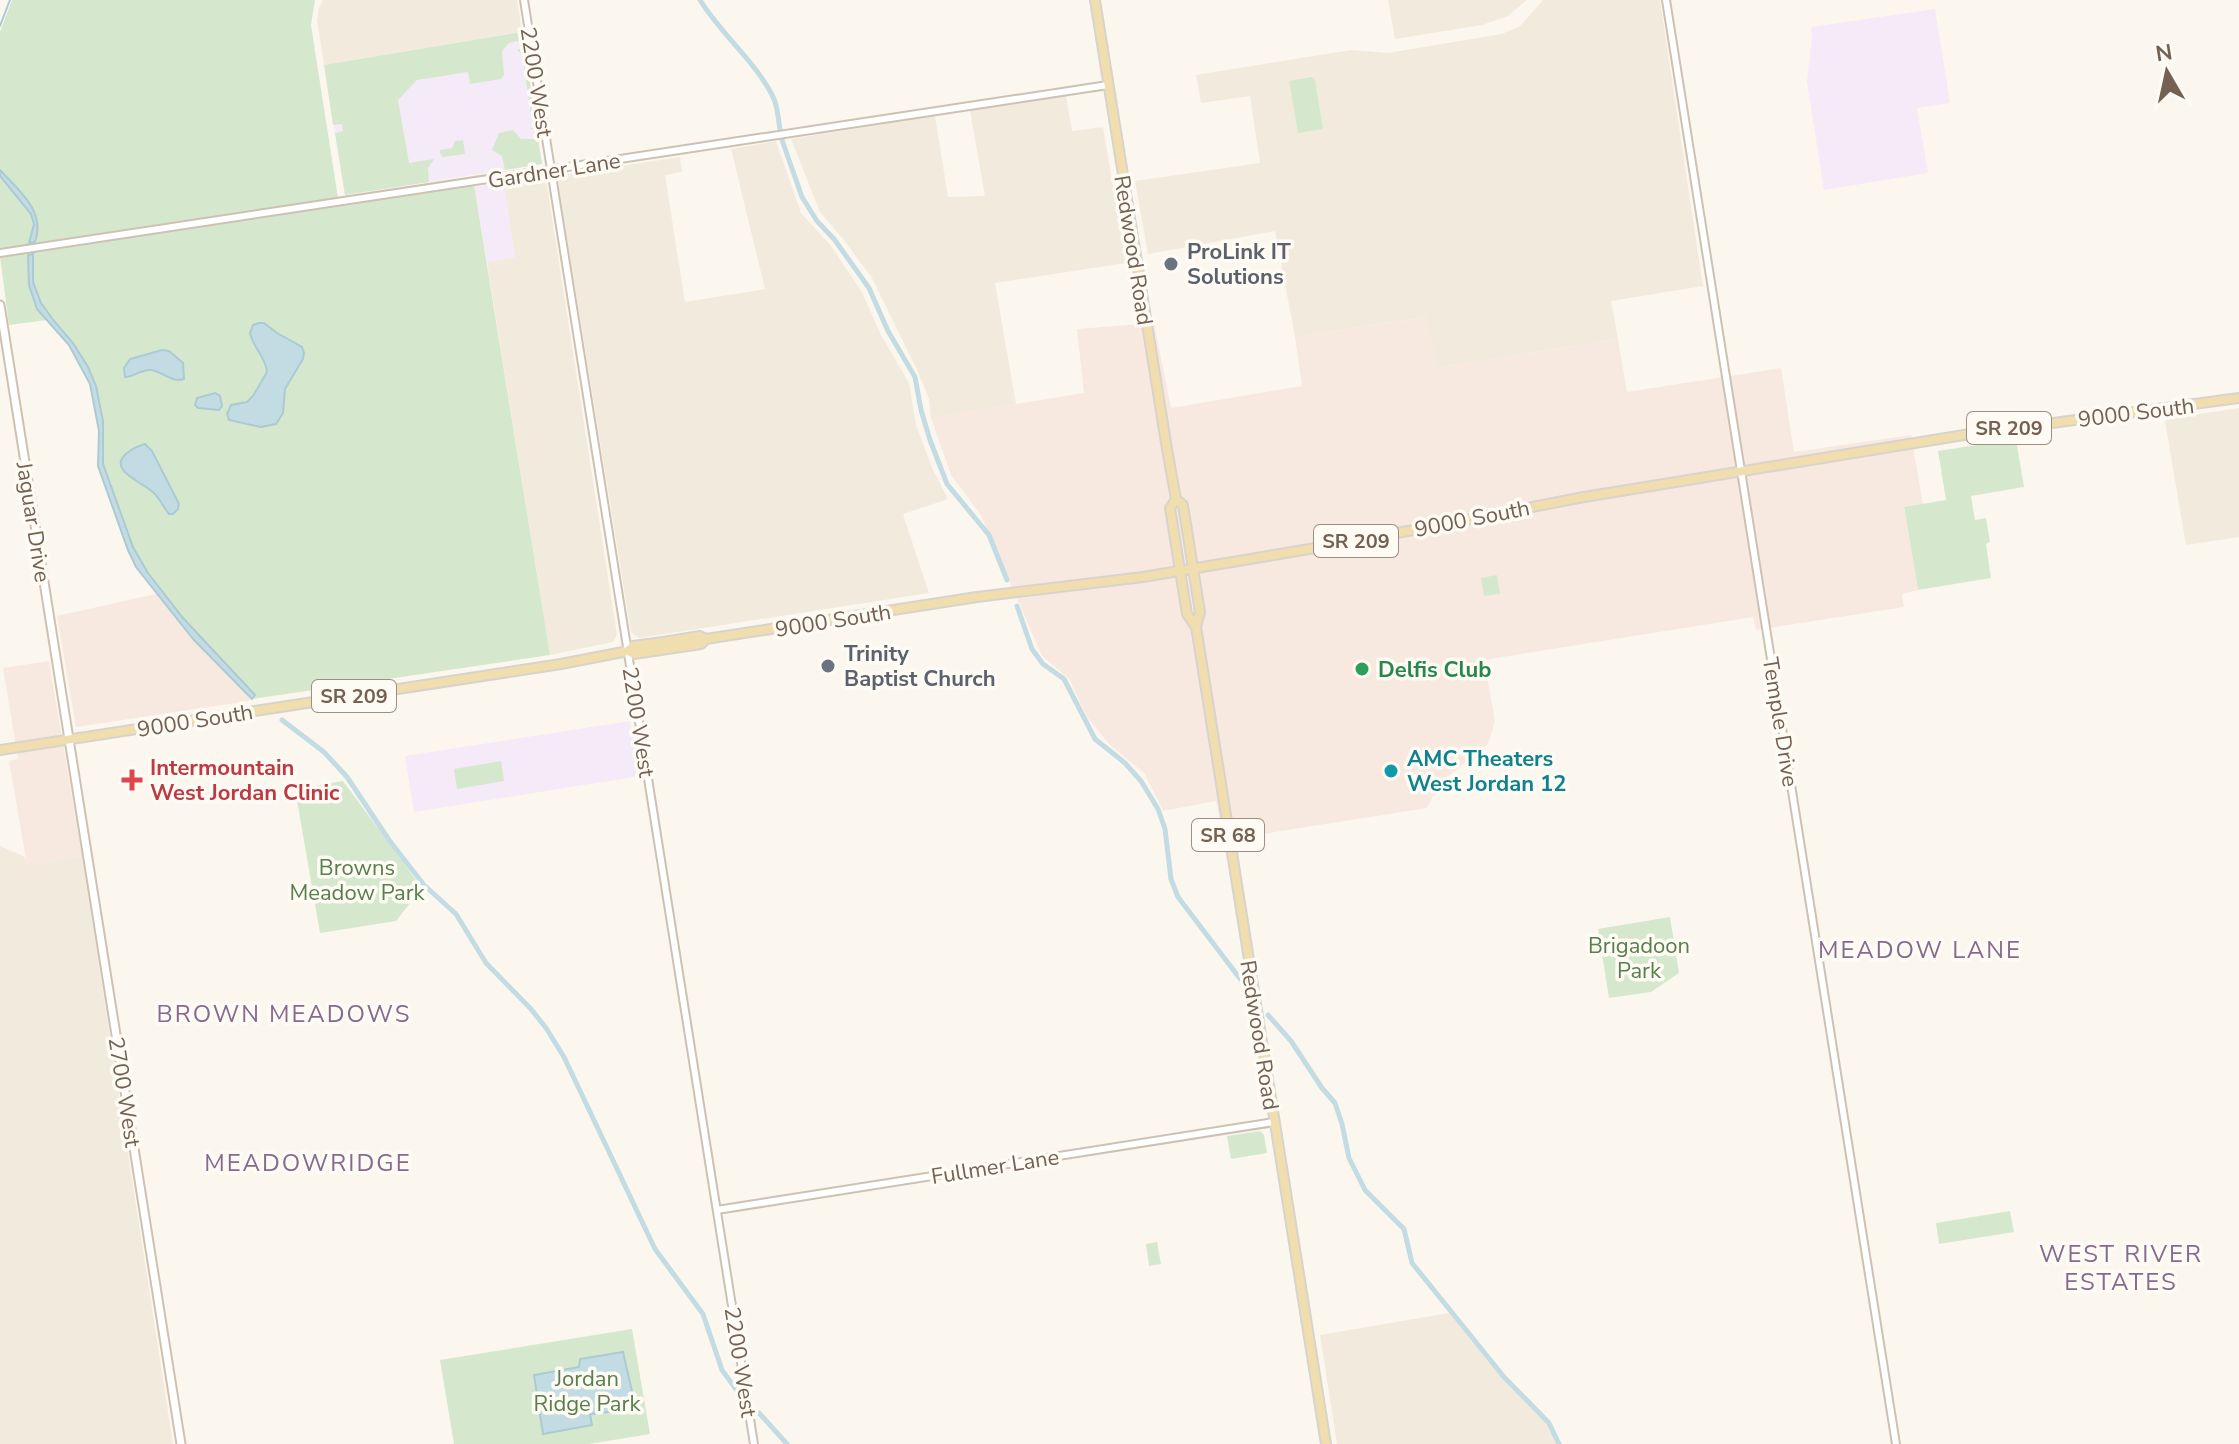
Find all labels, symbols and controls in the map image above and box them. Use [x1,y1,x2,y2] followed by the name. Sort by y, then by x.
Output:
[512,25,560,140] street label: 2200 West
[2127,32,2207,112] north arrow
[2154,37,2175,69] text: N
[486,146,623,196] street label: Gardner Lane
[1106,173,1160,327] street label: Redwood Road
[1187,237,1291,292] place label: ProLink IT Solutions
[1162,255,1180,273] marker: ProLink IT Solutions
[2076,391,2196,435] street label: 9000 South
[1967,412,2051,444] road number: SR 209
[9,459,57,584] street label: Jaguar Drive
[1412,493,1532,545] street label: 9000 South
[1314,525,1398,557] road number: SR 209
[773,597,893,645] street label: 9000 South
[844,639,996,694] place label: Trinity Baptist Church
[1378,655,1492,685] place label: Delfis Club
[1755,655,1805,789] street label: Temple Drive
[819,657,837,675] marker: Trinity Baptist Church
[1353,660,1371,678] marker: Delfis Club
[614,665,662,780] street label: 2200 West
[312,680,396,712] road number: SR 209
[135,697,255,745] street label: 9000 South
[1407,744,1566,799] place label: AMC Theaters West Jordan 12
[150,753,340,808] place label: Intermountain West Jordan Clinic
[1382,762,1400,780] marker: AMC Theaters West Jordan 12
[121,769,143,791] marker: Intermountain West Jordan Clinic
[1192,819,1264,851] road number: SR 68
[289,853,426,908] park label: Browns Meadow Park
[1588,931,1690,986] park label: Brigadoon Park
[1818,934,2022,966] district label: MEADOW LANE
[1232,958,1286,1112] street label: Redwood Road
[157,998,411,1030] district label: BROWN MEADOWS
[100,1035,148,1150] street label: 2700 West
[929,1142,1061,1192] street label: Fullmer Lane
[204,1147,412,1179] district label: MEADOWRIDGE
[2039,1238,2203,1298] district label: WEST RIVER ESTATES
[716,1305,764,1420] street label: 2200 West
[534,1364,641,1419] park label: Jordan Ridge Park

